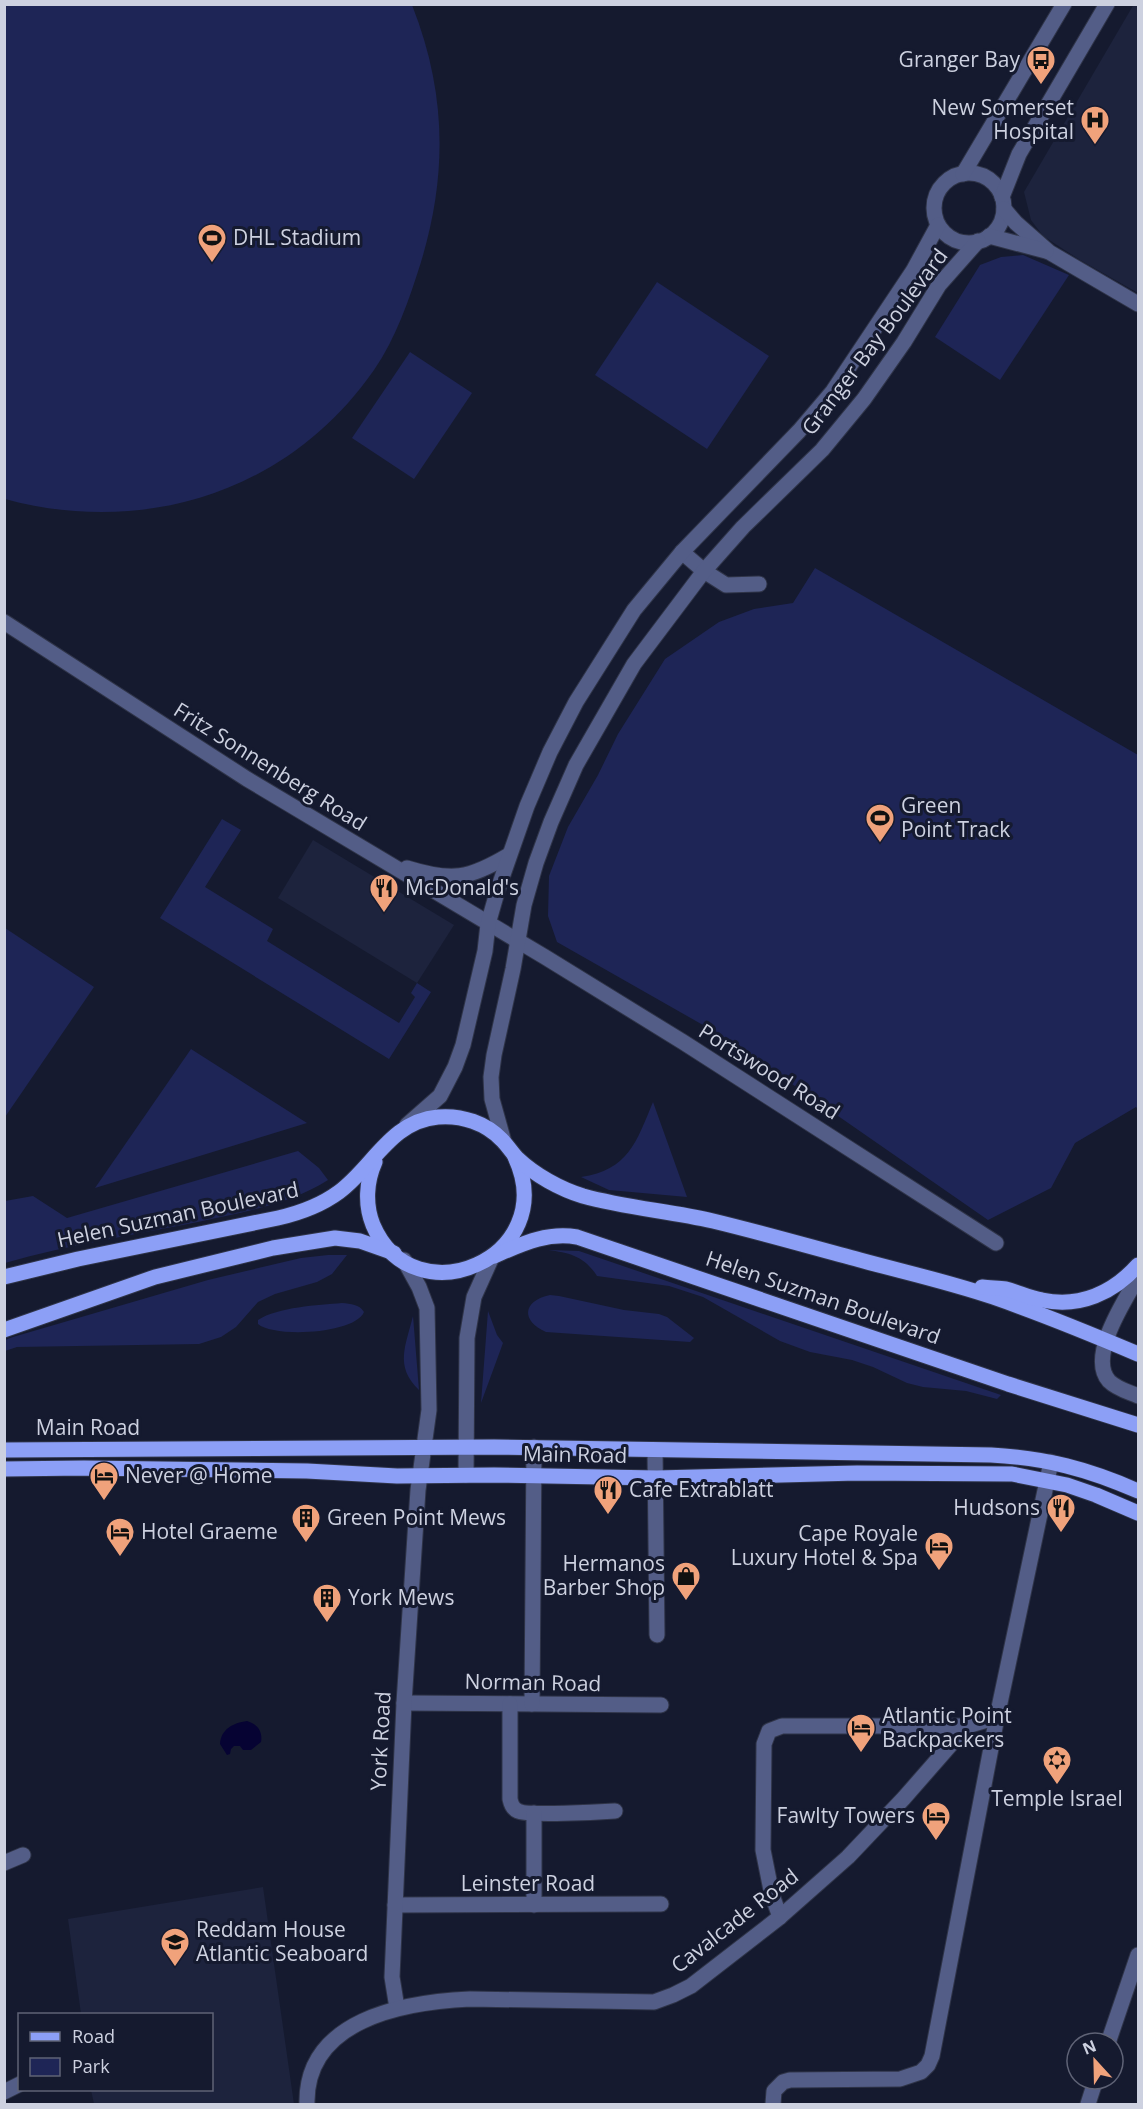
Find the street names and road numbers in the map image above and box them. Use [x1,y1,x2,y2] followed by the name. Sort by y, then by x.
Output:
[795,242,954,440] street label: Granger Bay Boulevard
[169,695,372,837] street label: Fritz Sonnenberg Road
[694,1017,845,1126] street label: Portswood Road
[54,1175,301,1253] street label: Helen Suzman Boulevard
[702,1244,944,1350] street label: Helen Suzman Boulevard
[36,1413,140,1441] street label: Main Road
[523,1439,627,1469] street label: Main Road
[464,1667,602,1697] street label: Norman Road
[363,1691,397,1791] street label: York Road
[665,1862,804,1979] street label: Cavalcade Road
[461,1869,595,1897] street label: Leinster Road

